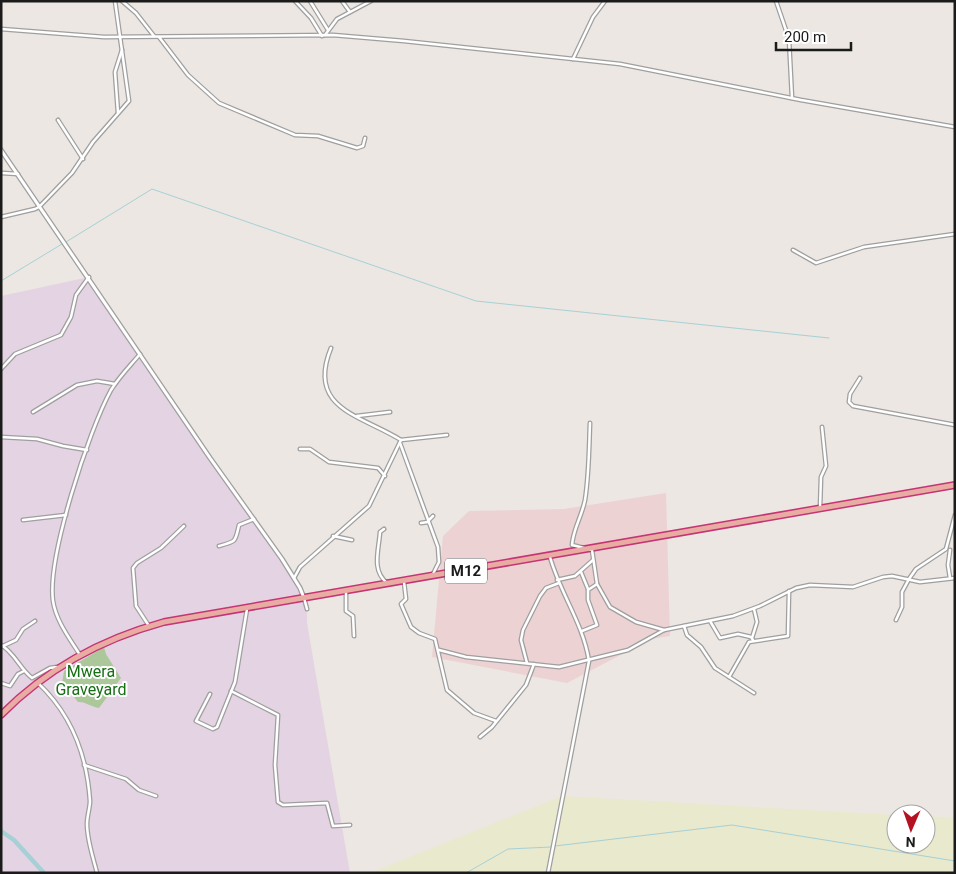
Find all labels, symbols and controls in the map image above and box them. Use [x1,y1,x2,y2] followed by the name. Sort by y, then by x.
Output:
[776,20,851,52] scale bar
[784,28,826,46] text: 200 m
[445,558,487,584] road number: M12
[55,662,127,699] park label: Mwera Graveyard
[886,804,936,854] north arrow
[905,834,916,850] text: N

